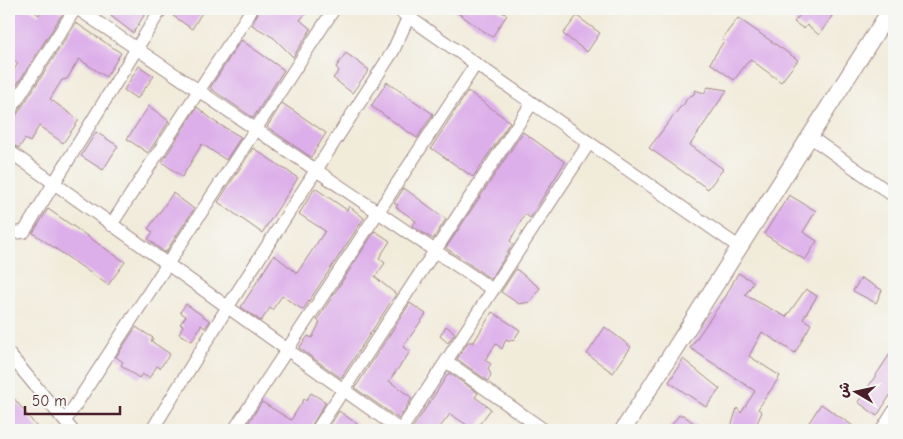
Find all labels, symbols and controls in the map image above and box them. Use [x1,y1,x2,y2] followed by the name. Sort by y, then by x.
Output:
[830,366,880,416] north arrow
[834,381,853,399] text: ش
[25,384,120,416] scale bar
[32,392,67,410] text: 50 m

